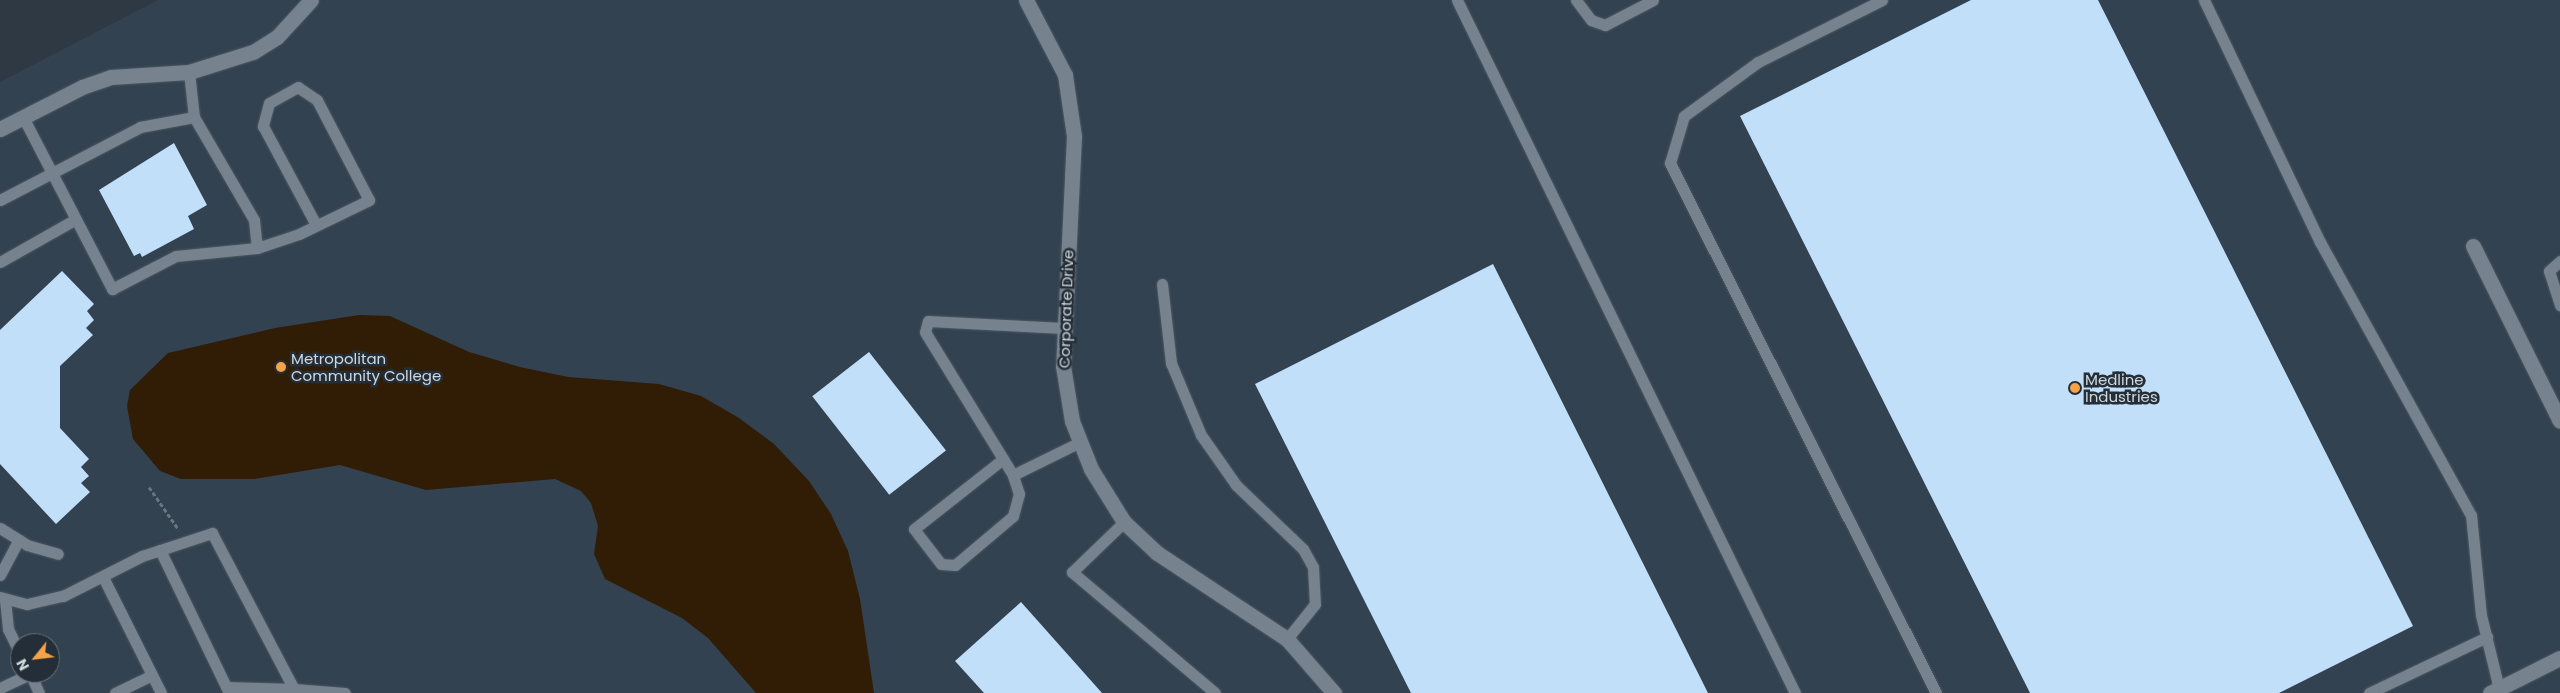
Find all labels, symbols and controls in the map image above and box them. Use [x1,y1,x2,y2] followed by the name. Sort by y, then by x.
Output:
[1055,249,1077,369] street label: Corporate Drive
[291,349,441,384] place label: Metropolitan Community College
[275,361,287,373] marker: Metropolitan Community College
[2085,370,2158,405] place label: Medline Industries
[2069,382,2081,394] marker: Medline Industries
[10,633,60,683] north arrow
[11,655,34,674] text: N

